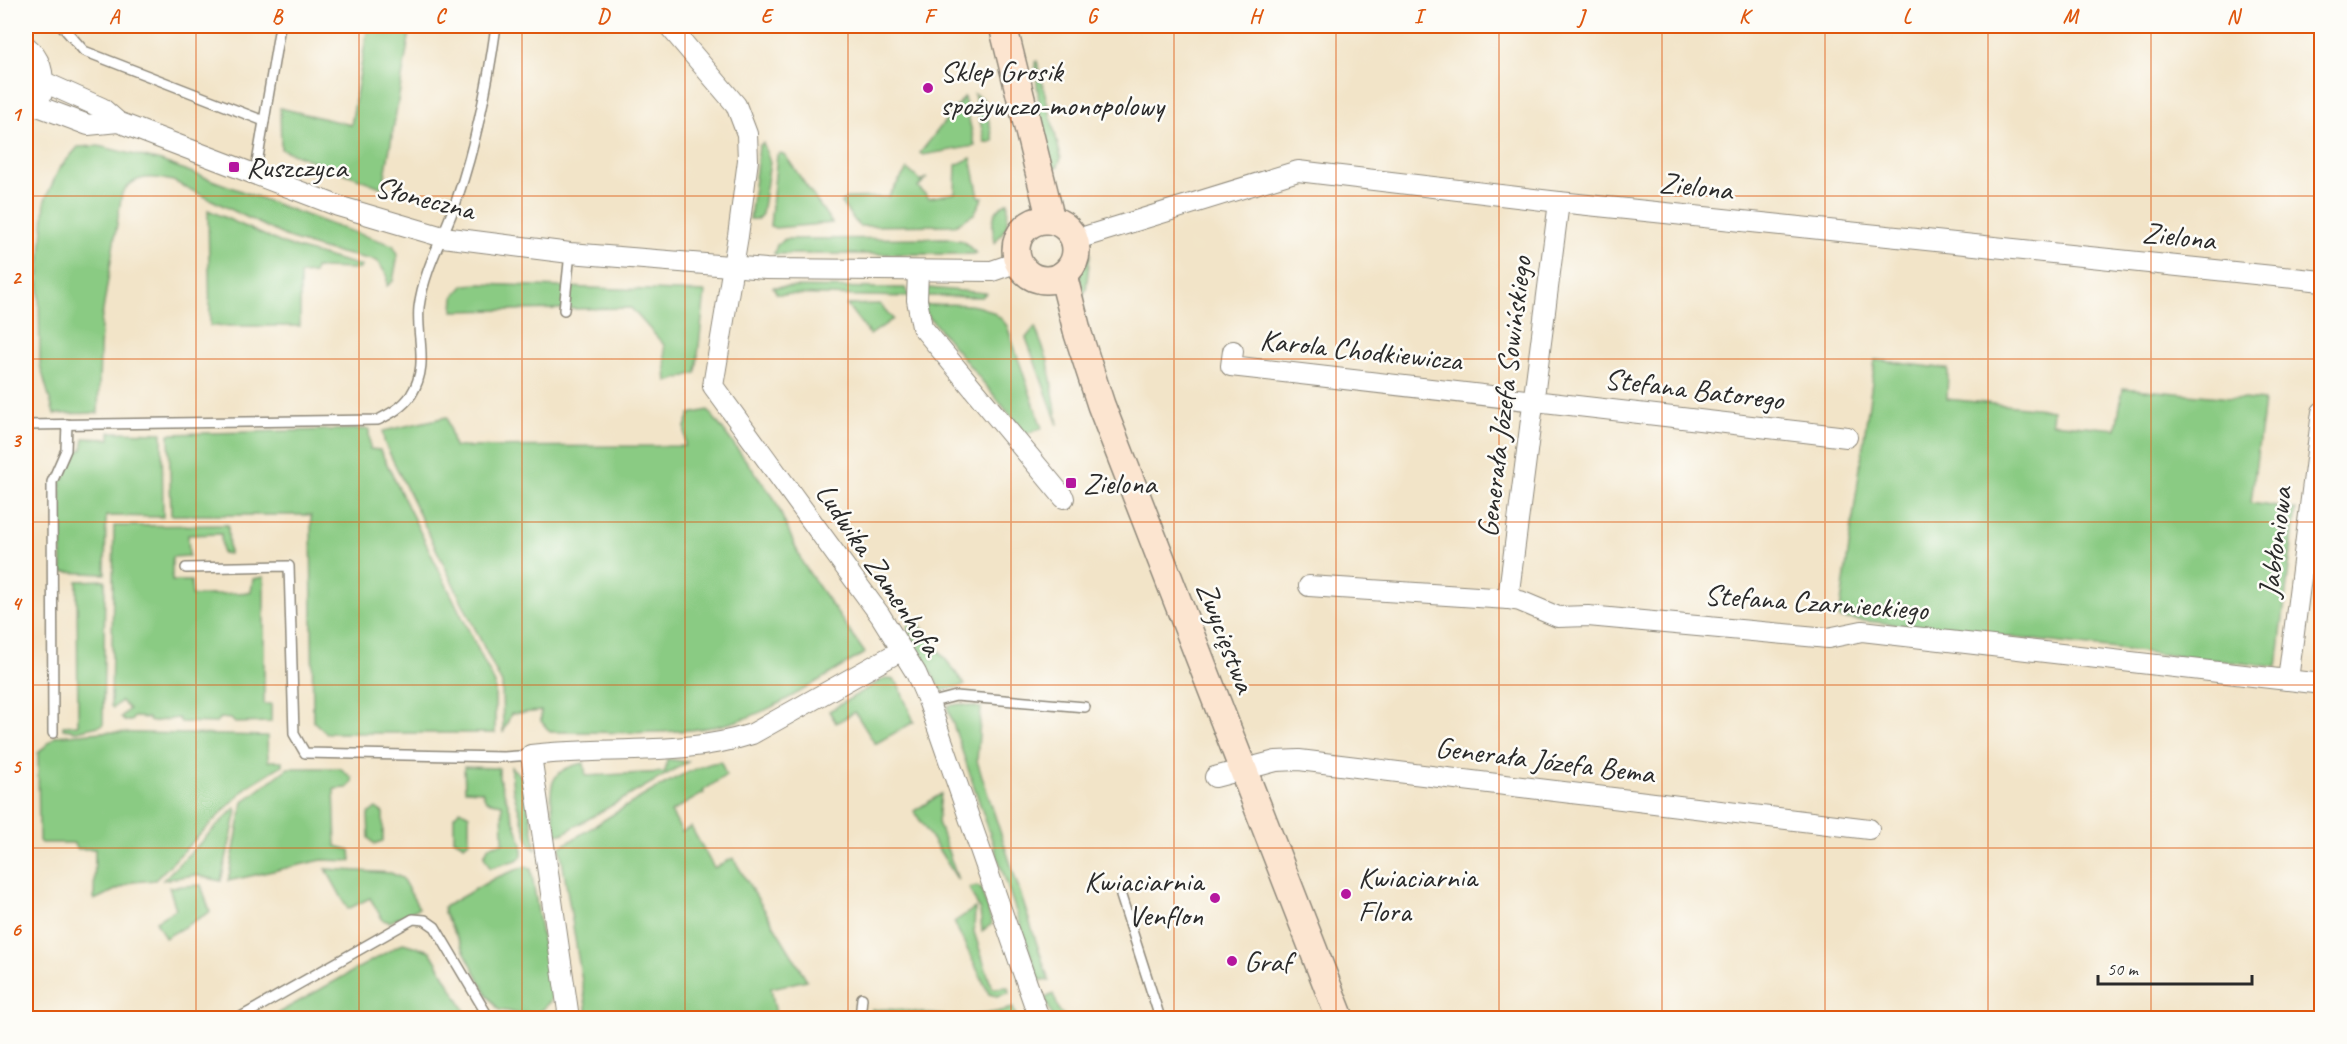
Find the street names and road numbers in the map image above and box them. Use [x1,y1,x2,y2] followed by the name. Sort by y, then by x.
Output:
[1658,163,1736,209] street label: Zielona
[371,167,481,229] street label: Słoneczna
[2141,213,2219,259] street label: Zielona
[1468,253,1540,539] street label: Generała Józefa Sowińskiego
[1258,321,1466,380] street label: Karola Chodkiewicza
[1603,359,1787,419] street label: Stefana Batorego
[807,475,952,664] street label: Ludwika Zamenhofa
[2249,483,2301,601] street label: Jabłoniowa
[1703,575,1930,629] street label: Stefana Czarnieckiego
[1188,576,1265,700] street label: Zwycięstwa
[1433,728,1658,792] street label: Generała Józefa Bema

